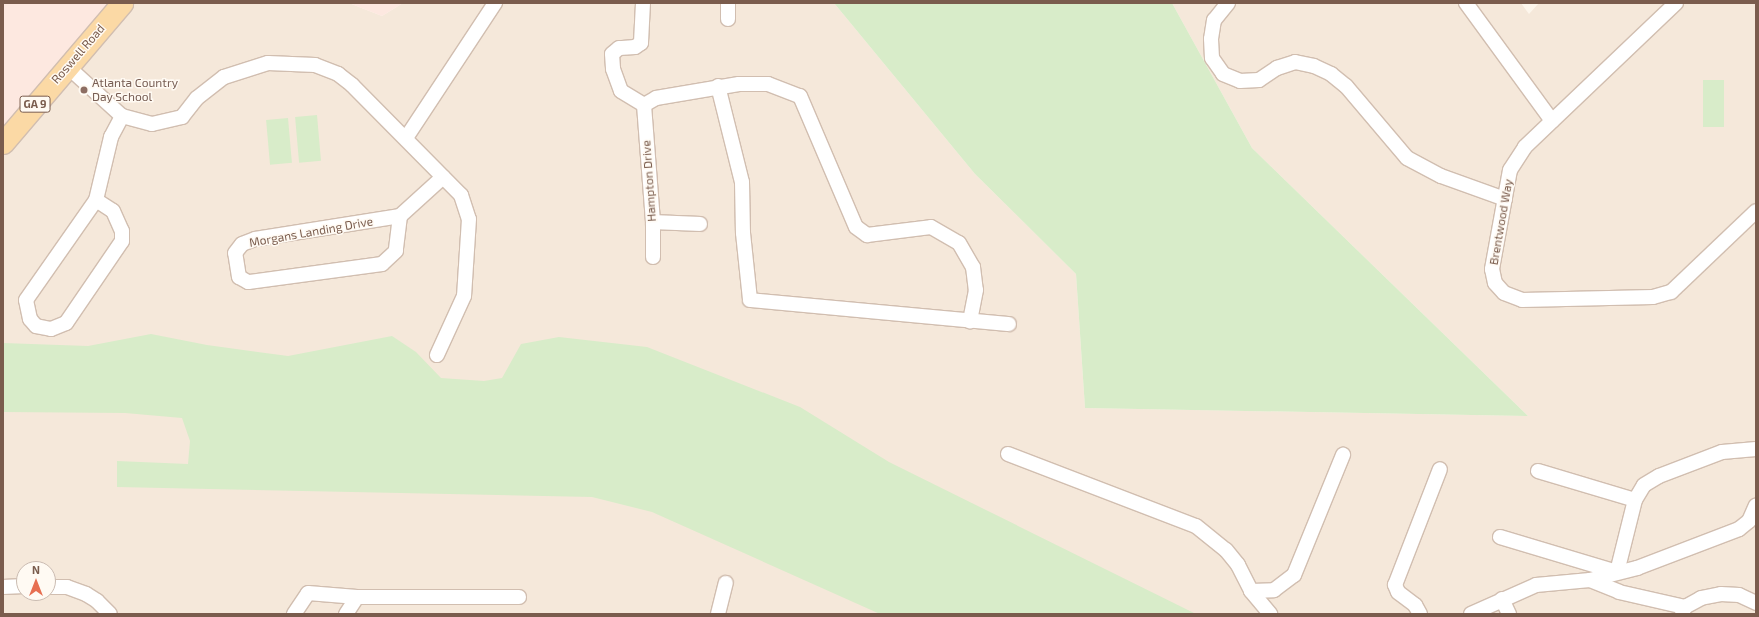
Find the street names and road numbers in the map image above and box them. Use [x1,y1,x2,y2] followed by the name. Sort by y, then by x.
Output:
[48,21,108,87] street label: Roswell Road
[19,95,51,113] road number: GA 9
[639,140,659,222] street label: Hampton Drive
[1486,178,1516,266] street label: Brentwood Way
[248,214,374,250] street label: Morgans Landing Drive

